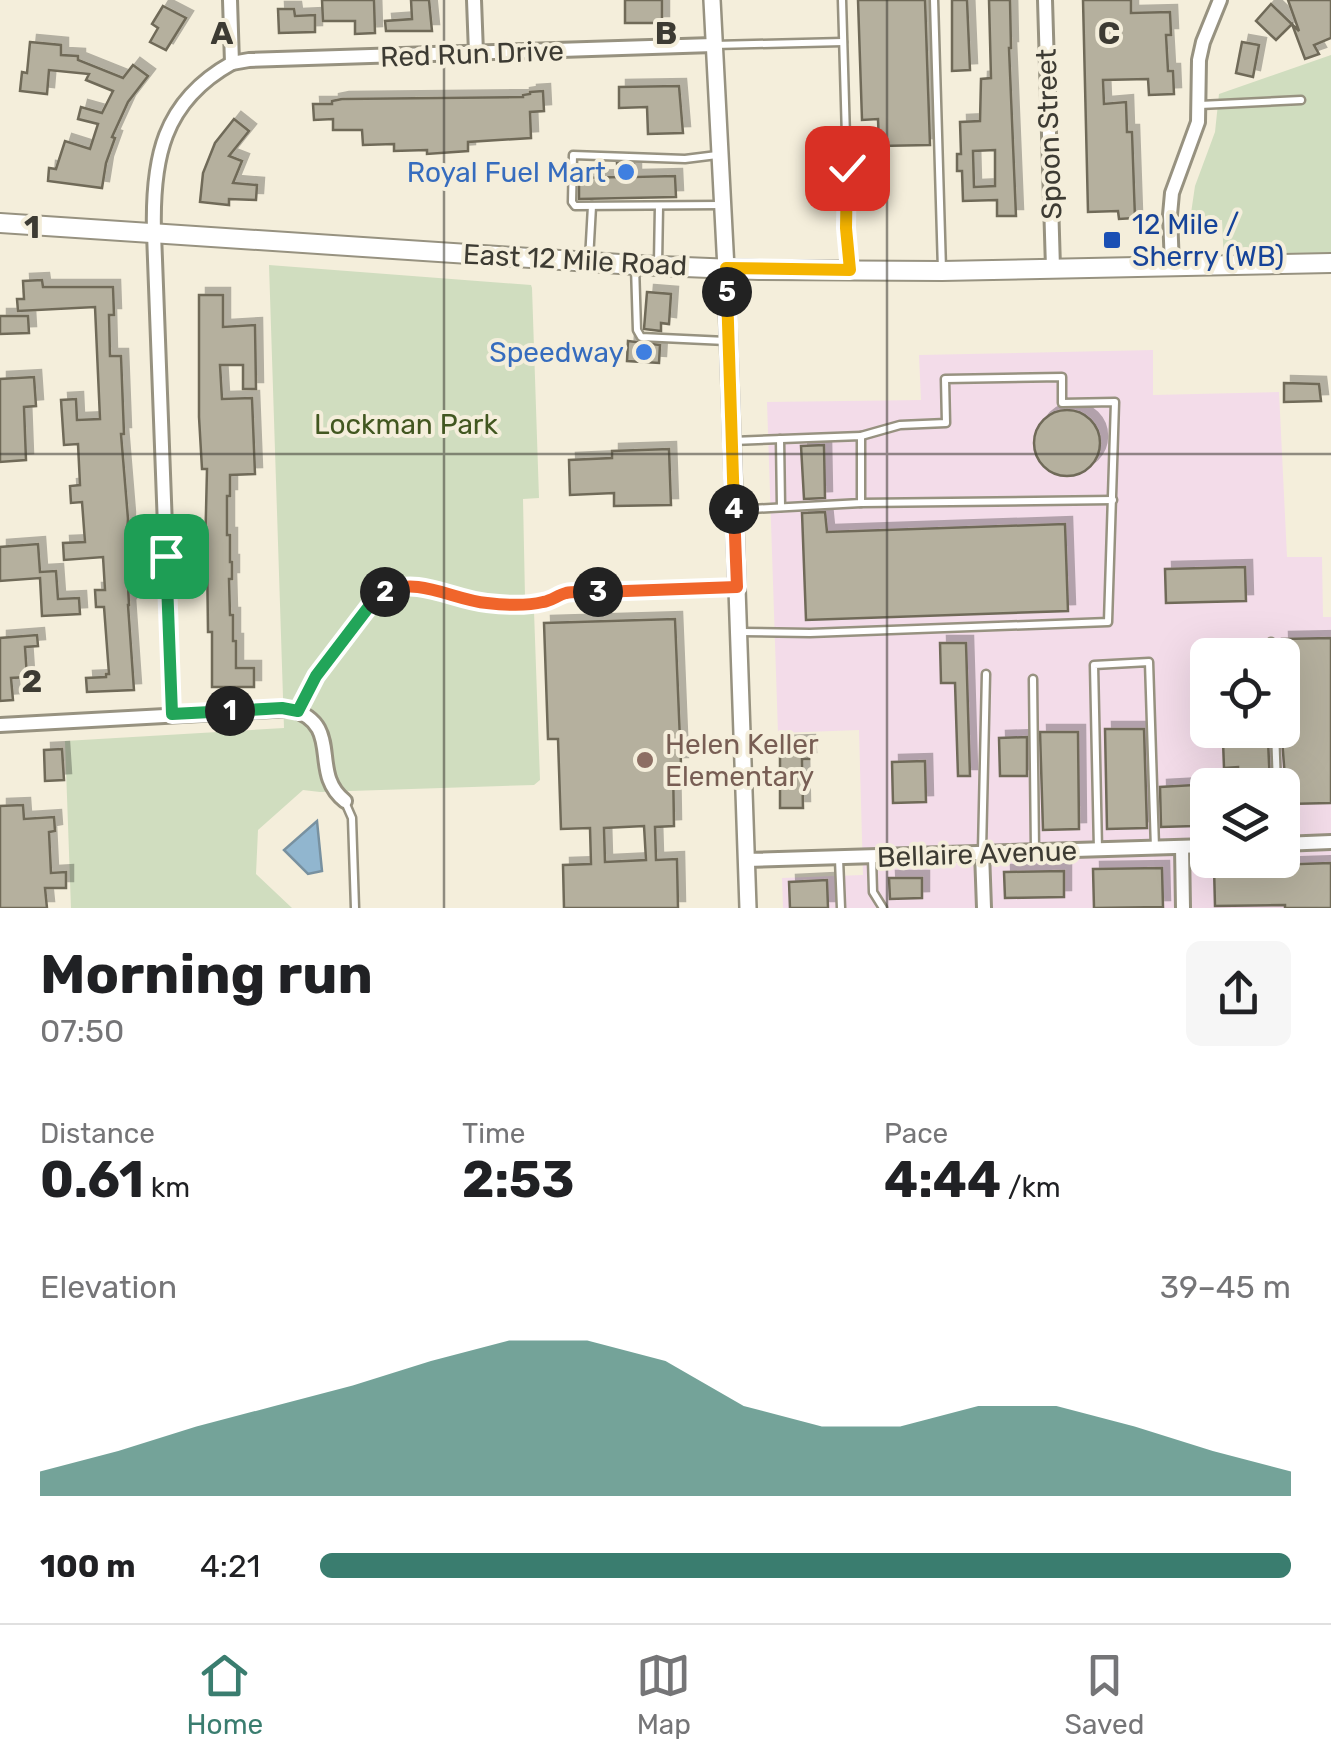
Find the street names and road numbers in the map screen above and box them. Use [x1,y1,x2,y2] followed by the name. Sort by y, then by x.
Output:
[380,34,564,74] street label: Red Run Drive
[1030,48,1068,220] street label: Spoon Street
[462,238,688,282] street label: East 12 Mile Road
[876,834,1078,874] street label: Bellaire Avenue

